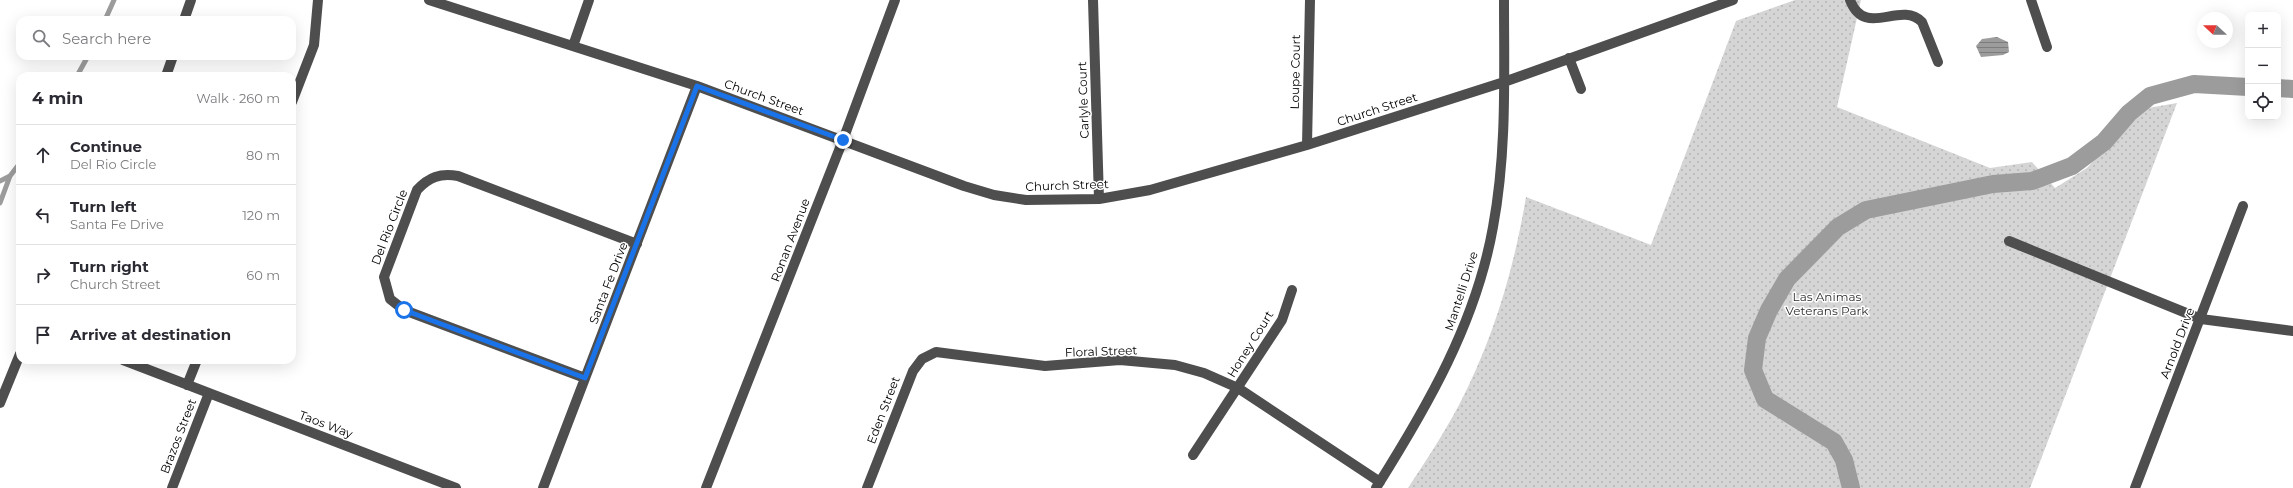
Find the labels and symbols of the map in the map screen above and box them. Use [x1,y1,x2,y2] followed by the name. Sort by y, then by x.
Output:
[2197,12,2233,48] north arrow
[1287,34,1303,110] street label: Loupe Court
[1074,61,1092,139] street label: Carlyle Court
[722,76,806,118] street label: Church Street
[1335,89,1419,129] street label: Church Street
[834,131,852,149] route end
[1025,176,1109,194] street label: Church Street
[368,187,410,267] street label: Del Rio Circle
[767,196,813,284] street label: Ronan Avenue
[585,240,631,326] street label: Santa Fe Drive
[1441,249,1481,333] street label: Mantelli Drive
[1786,289,1869,318] park label: Las Animas Veterans Park
[395,301,413,319] route start
[2157,305,2197,381] street label: Arnold Drive
[1224,308,1277,380] street label: Honey Court
[1065,342,1138,360] street label: Floral Street
[863,374,903,446] street label: Eden Street
[157,396,199,476] street label: Brazos Street
[297,407,355,441] street label: Taos Way

